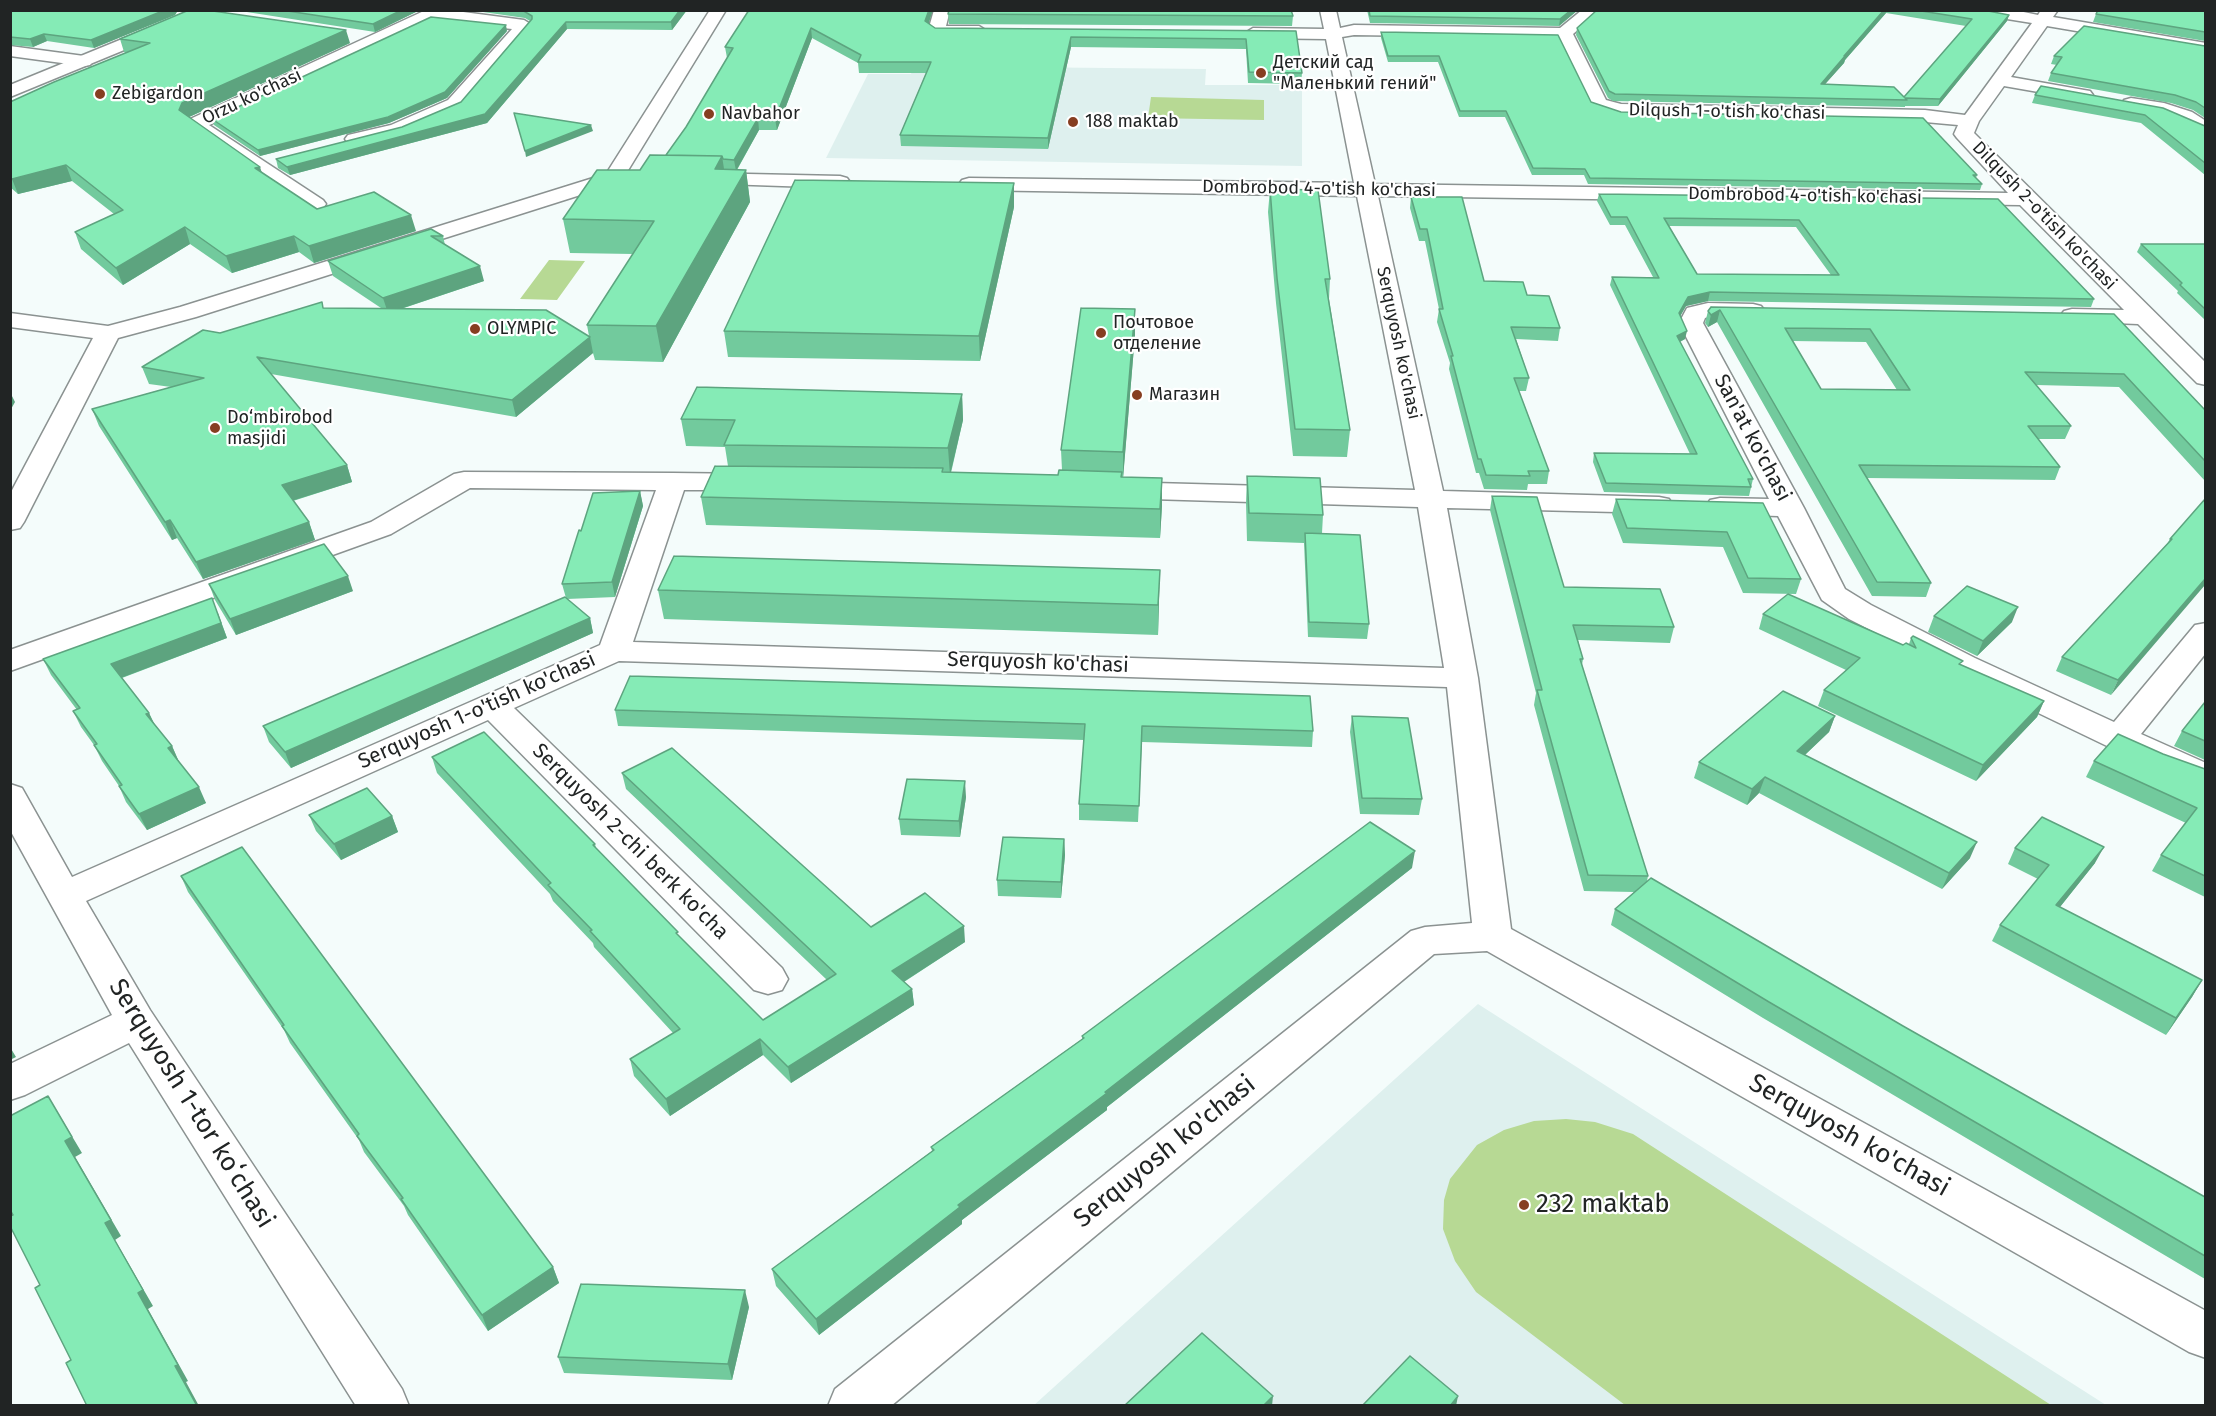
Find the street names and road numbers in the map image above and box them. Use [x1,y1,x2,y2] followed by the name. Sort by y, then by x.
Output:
[199,64,305,130] street label: Orzu ko'chasi
[1628,99,1826,125] street label: Dilqush 1-o'tish ko'chasi
[1967,137,2121,295] street label: Dilqush 2-o'tish ko'chasi
[1202,176,1436,202] street label: Dombrobod 4-o'tish ko'chasi
[1688,183,1922,209] street label: Dombrobod 4-o'tish ko'chasi
[1371,265,1425,421] street label: Serquyosh ko'chasi
[1708,370,1796,506] street label: San'at ko'chasi
[354,647,600,775] street label: Serquyosh 1-o'tish ko'chasi
[947,647,1129,679] street label: Serquyosh ko'chasi
[527,739,733,945] street label: Serquyosh 2-chi berk ko'cha
[102,974,280,1234] street label: Serquyosh 1-tor koʻchasi
[1743,1068,1955,1204] street label: Serquyosh ko'chasi
[1068,1069,1262,1235] street label: Serquyosh ko'chasi

